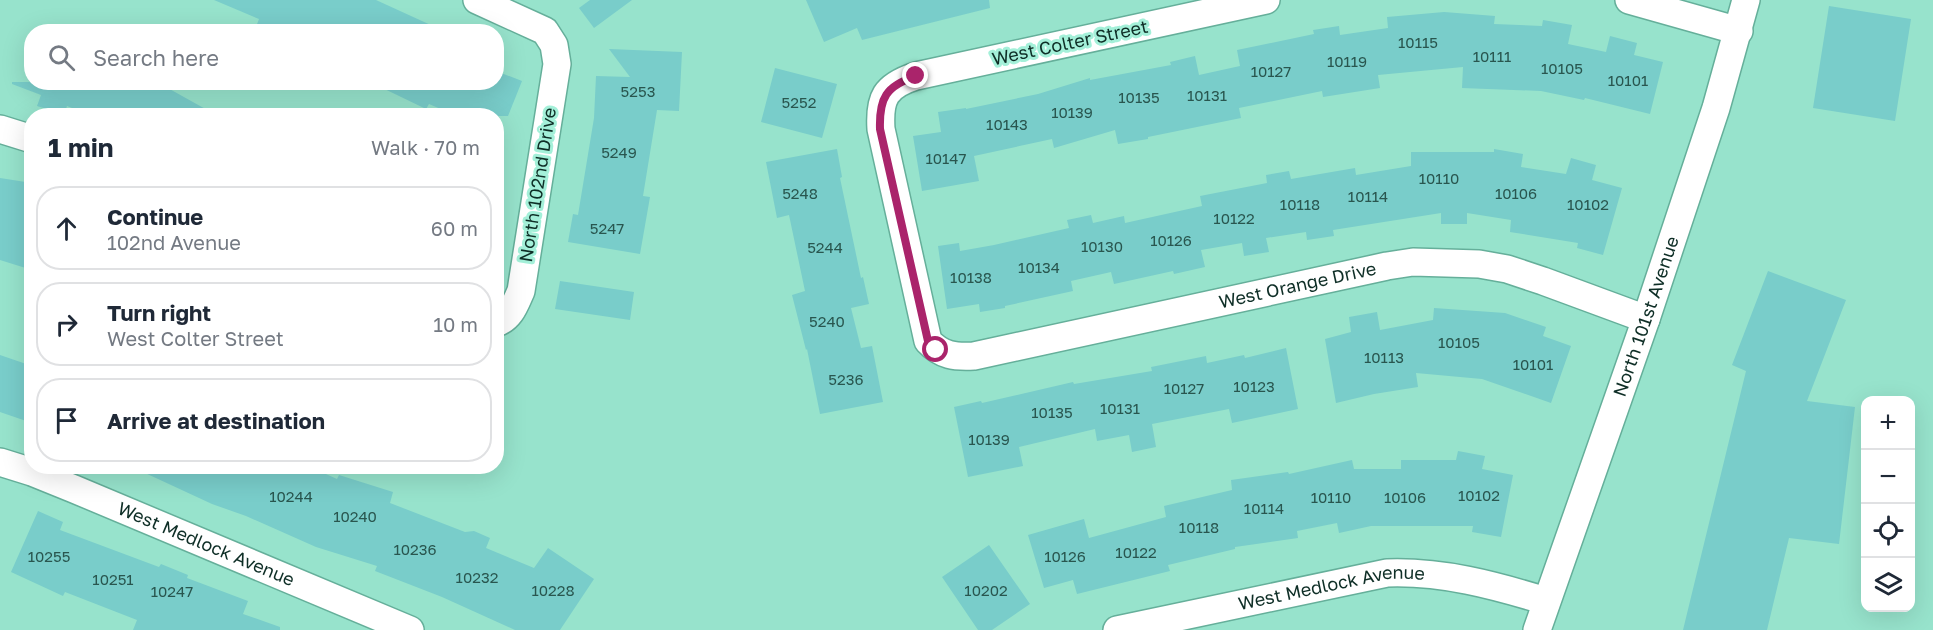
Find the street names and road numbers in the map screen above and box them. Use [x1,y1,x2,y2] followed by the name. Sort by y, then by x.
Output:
[990,15,1150,69] street label: West Colter Street
[514,106,560,264] street label: North 102nd Drive
[1608,233,1683,399] street label: North 101st Avenue
[1217,257,1378,312] street label: West Orange Drive
[115,497,298,590] street label: West Medlock Avenue
[1236,561,1426,614] street label: West Medlock Avenue

